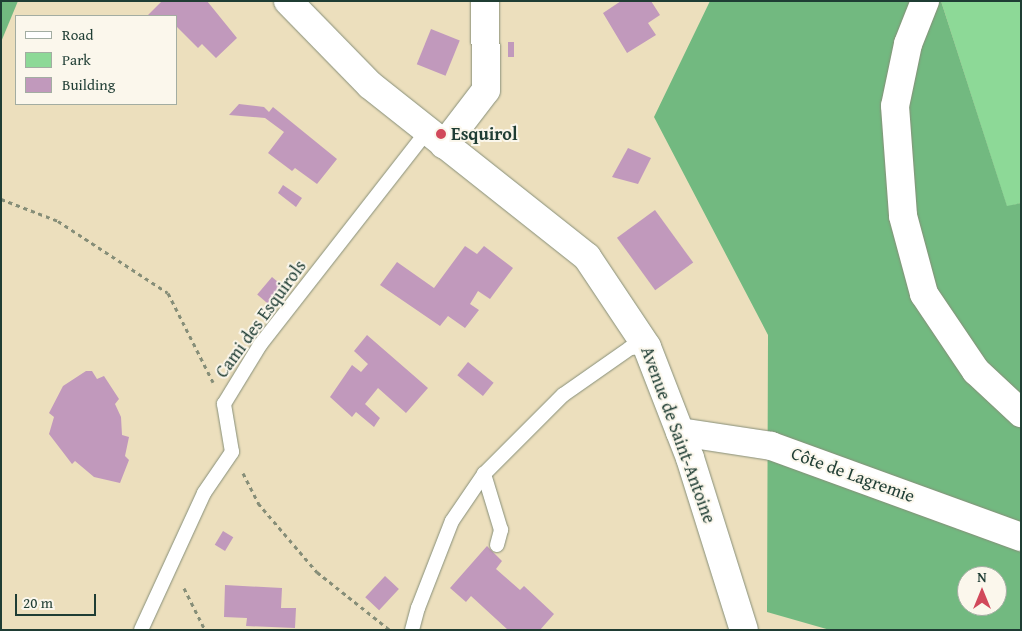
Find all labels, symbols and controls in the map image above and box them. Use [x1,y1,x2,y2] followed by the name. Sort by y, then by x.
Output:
[15,15,178,105] legend
[62,24,93,45] text: Road
[62,49,91,70] text: Park
[62,74,115,95] text: Building
[451,123,517,145] place label: Esquirol
[435,128,447,140] marker: Esquirol
[211,256,311,382] street label: Cami des Esquirols
[636,344,720,526] street label: Avenue de Saint-Antoine
[788,443,918,507] street label: Côte de Lagremie
[957,566,1007,616] north arrow
[977,567,987,587] text: N
[18,584,99,616] scale bar
[23,592,53,613] text: 20 m

